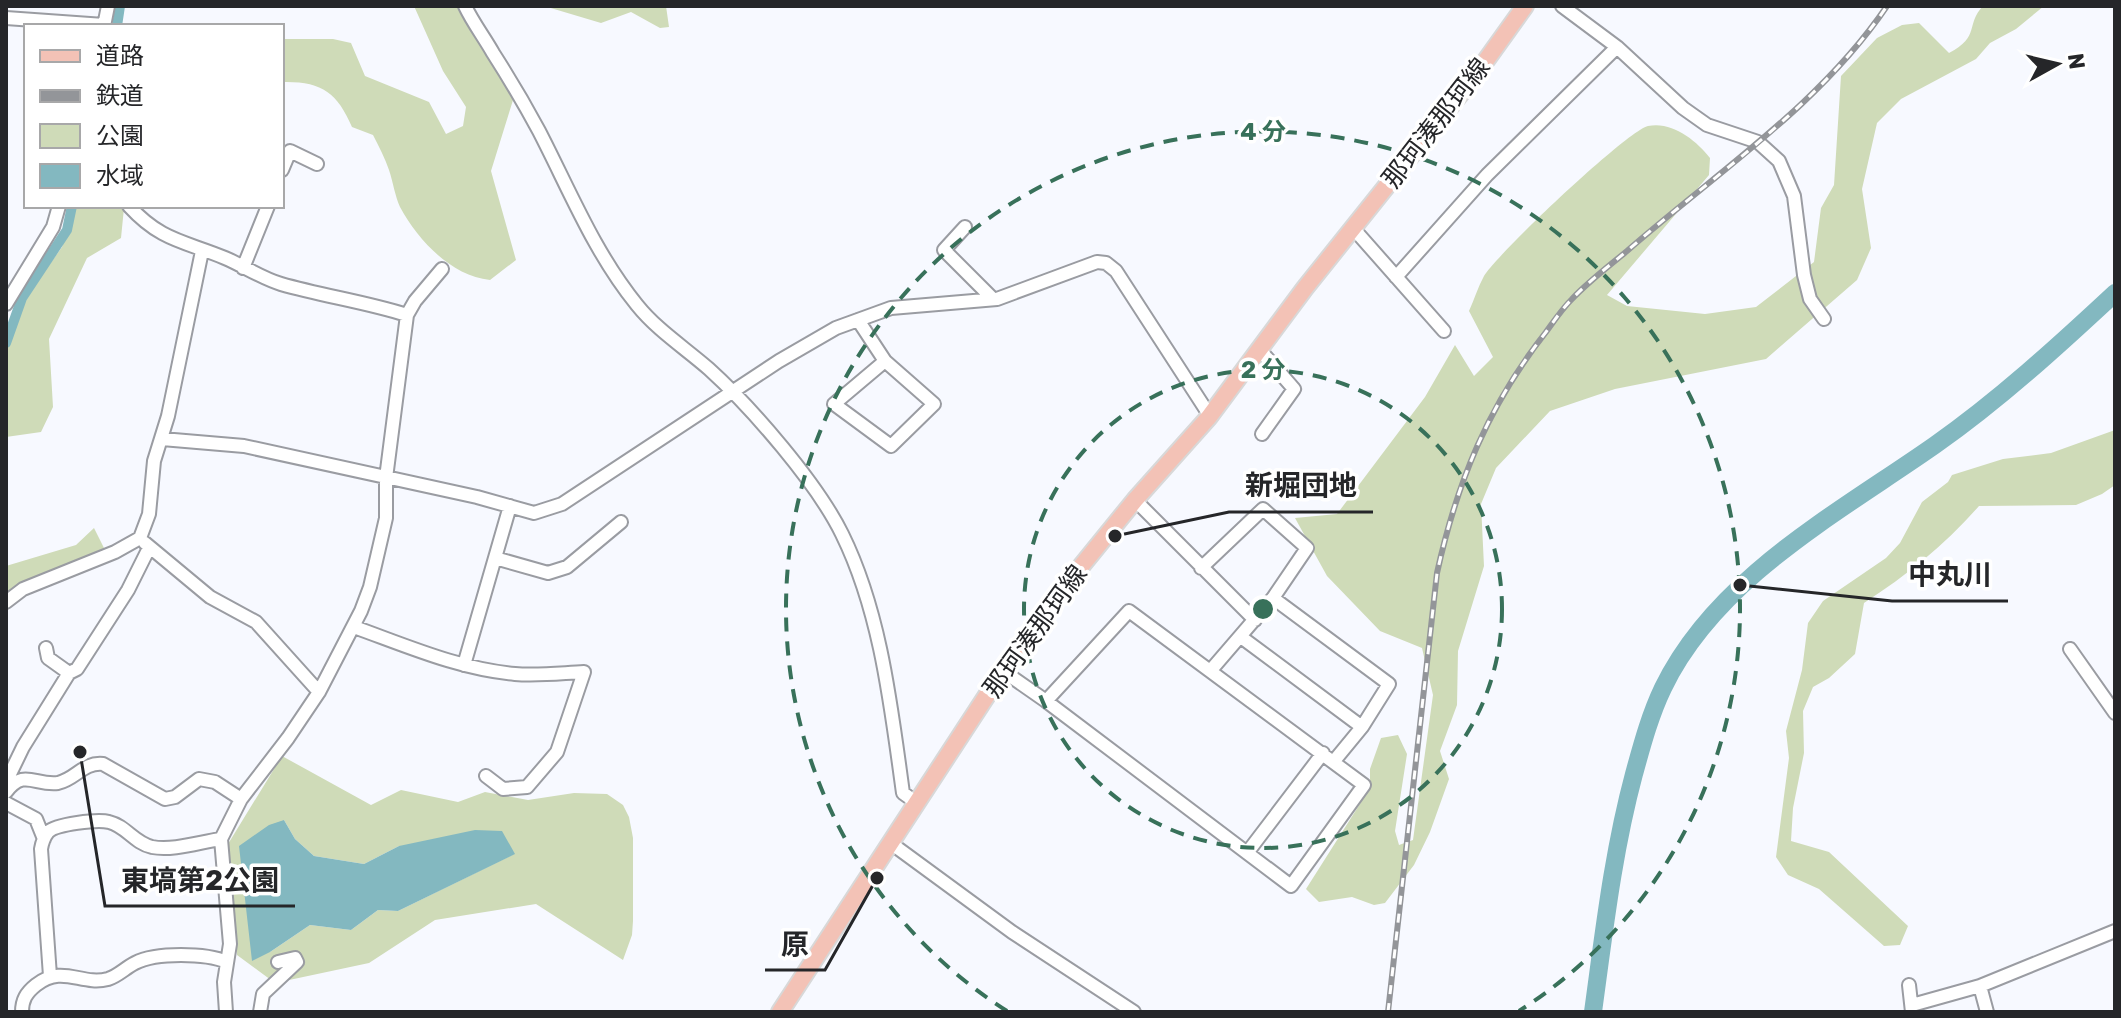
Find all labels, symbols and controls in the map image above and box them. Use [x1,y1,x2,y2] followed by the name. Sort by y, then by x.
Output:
[24,24,284,208] legend
[2017,24,2097,104] north arrow
[96,42,144,70] text: 道路
[1376,52,1497,194] street label: 那珂湊那珂線
[2062,52,2091,71] text: N
[96,82,144,110] text: 鉄道
[1240,118,1286,146] text: 4 分
[96,122,144,150] text: 公園
[96,162,144,190] text: 水域
[1241,356,1285,384] text: 2 分
[1229,460,1373,512] callout: 新堀団地
[1245,469,1357,502] text: 新堀団地
[1892,549,2008,601] callout: 中丸川
[1908,558,1992,591] text: 中丸川
[977,559,1094,704] street label: 那珂湊那珂線
[1249,595,1277,623] centre of rings
[105,854,295,906] callout: 東塙第2公園
[121,864,279,897] text: 東塙第2公園
[765,918,825,970] callout: 原
[781,928,809,961] text: 原

